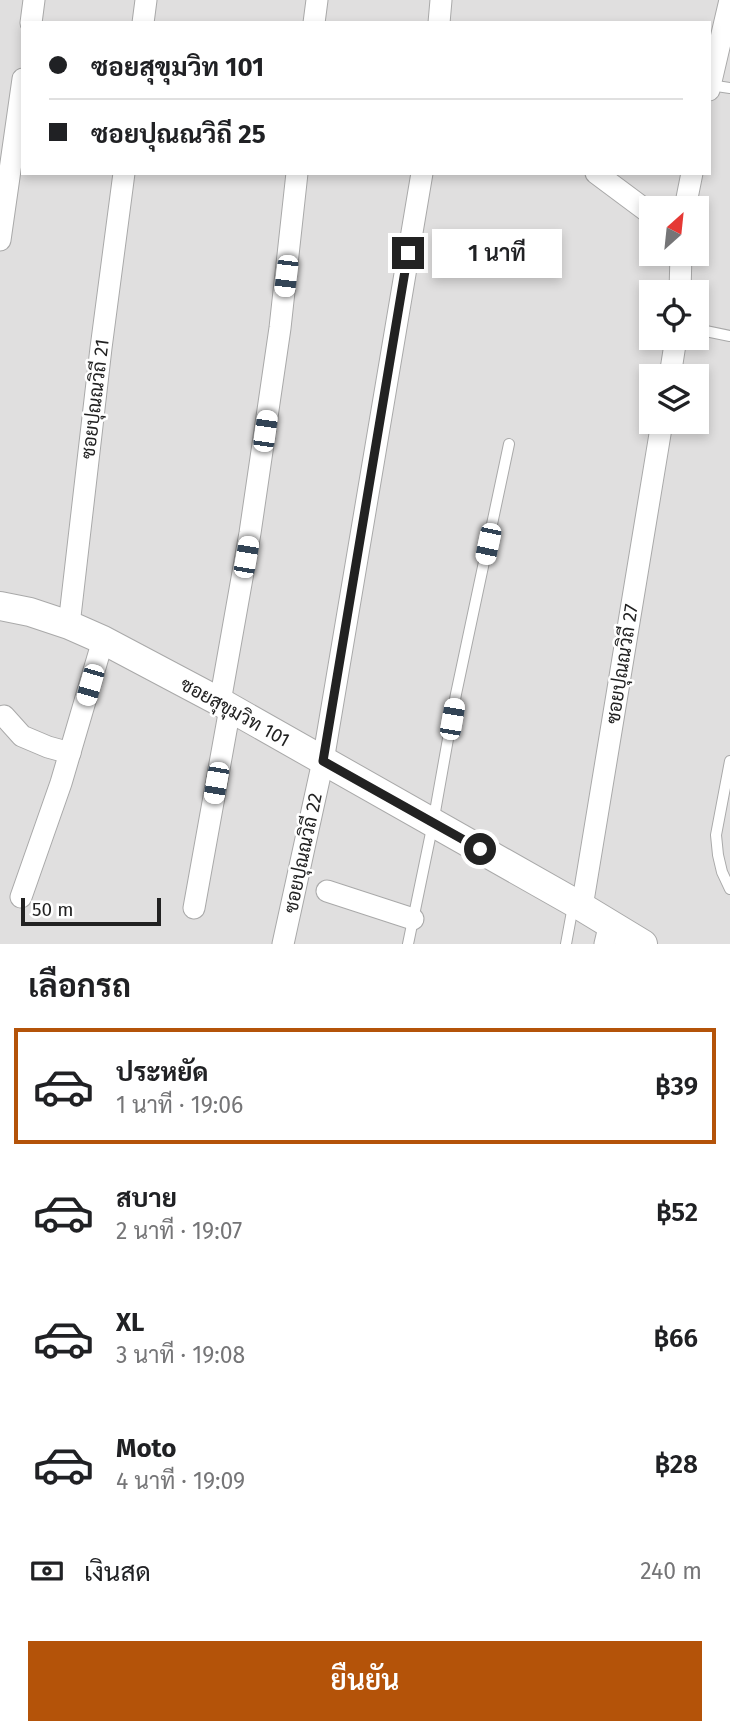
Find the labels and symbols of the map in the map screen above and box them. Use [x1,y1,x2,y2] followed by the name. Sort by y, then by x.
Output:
[639,196,709,266] north arrow
[432,229,562,278] callout: 1 นาที
[392,237,424,269] route end
[274,254,299,298] car
[75,338,115,460] street label: ซอยปุณณวิถี 21
[252,409,279,453] car
[474,521,503,567] car
[233,534,260,580] car
[600,602,644,726] street label: ซอยปุณณวิถี 27
[75,662,106,708] car
[176,672,294,752] street label: ซอยสุขุมวิท 101
[439,696,466,742] car
[203,760,230,806] car
[278,791,328,915] street label: ซอยปุณณวิถี 22
[464,833,496,865] route start
[21,895,161,927] scale bar

